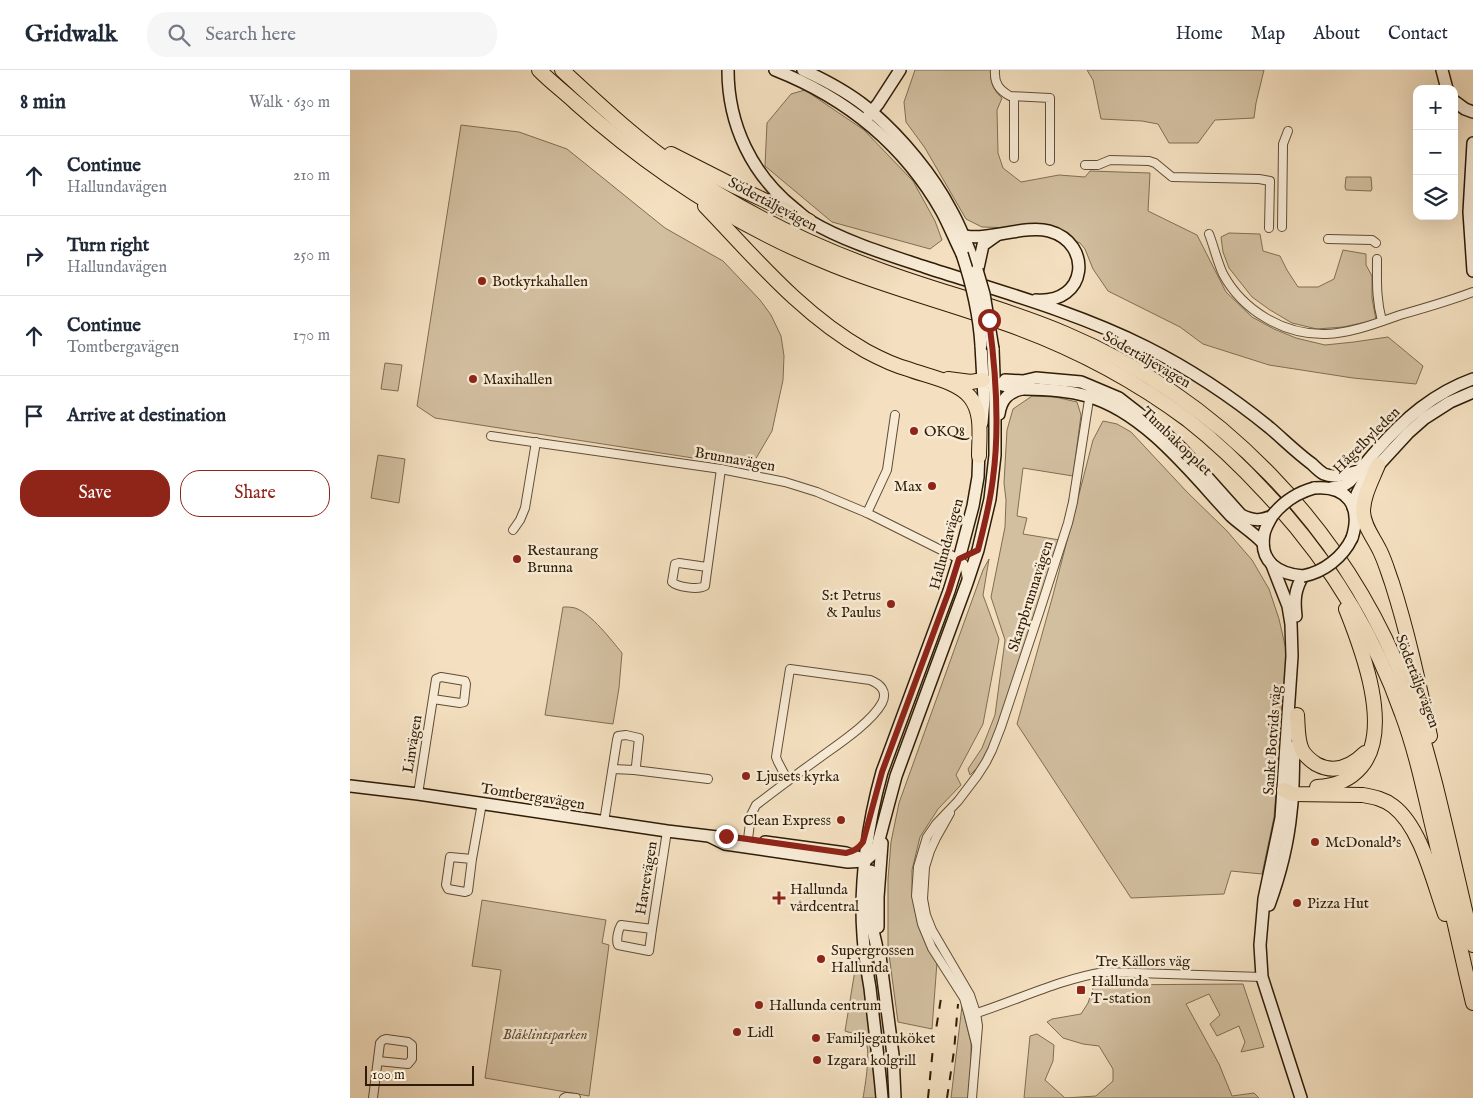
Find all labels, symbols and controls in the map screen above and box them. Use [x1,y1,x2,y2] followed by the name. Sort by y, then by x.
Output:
[147,12,497,57] search box
[25,19,117,50] text: Gridwalk
[165,21,193,49] icon: search
[205,23,296,47] text: Search here
[1176,23,1223,46] text: Home
[1251,23,1285,46] text: Map
[1313,23,1360,46] text: About
[1388,23,1448,46] text: Contact
[1413,85,1458,220] map controls
[1413,85,1458,130] button: +
[20,89,66,116] text: 8 min
[249,93,330,113] text: Walk · 630 m
[1413,130,1458,175] button: −
[67,154,141,178] text: Continue
[20,162,48,190] icon: ahead
[293,166,330,186] text: 210 m
[725,173,821,236] street label: Södertäljevägen
[1413,175,1458,220] button: layers
[67,178,167,198] text: Hallundavägen
[67,234,149,258] text: Turn right
[20,242,48,270] icon: right
[293,246,330,266] text: 250 m
[67,258,167,278] text: Hallundavägen
[492,272,588,291] place label: Botkyrkahallen
[476,275,488,287] marker: Botkyrkahallen
[978,309,1001,332] route start
[67,314,141,338] text: Continue
[20,322,48,350] icon: ahead
[293,326,330,346] text: 170 m
[1099,327,1194,392] street label: Södertäljevägen
[67,338,179,358] text: Tomtbergavägen
[483,370,552,389] place label: Maxihallen
[467,373,479,385] marker: Maxihallen
[20,402,48,430] icon: arrive
[1137,403,1216,480] street label: Tumbakopplet
[1329,403,1404,478] street label: Hågelbyleden
[67,404,226,428] text: Arrive at destination
[924,422,970,441] place label: OKQ8
[908,425,920,437] marker: OKQ8
[693,443,777,476] street label: Brunnavägen
[20,470,170,517] button: Save
[180,470,330,517] button: Share
[894,477,923,496] place label: Max
[926,480,938,492] marker: Max
[925,496,968,592] street label: Hallundavägen
[1004,538,1057,654] street label: Skarpbrunnavägen
[527,541,599,577] place label: Restaurang Brunna
[511,553,523,565] marker: Restaurang Brunna
[822,586,881,622] place label: S:t Petrus & Paulus
[885,598,897,610] marker: S:t Petrus & Paulus
[1391,632,1444,731] street label: Södertäljevägen
[1259,684,1286,796] street label: Sankt Botvids väg
[399,714,426,775] street label: Linvägen
[756,767,840,786] place label: Ljusets kyrka
[740,770,752,782] marker: Ljusets kyrka
[479,779,586,814] street label: Tomtbergavägen
[743,811,831,830] place label: Clean Express
[835,814,847,826] marker: Clean Express
[715,825,738,848] route end
[1325,833,1401,852] place label: McDonald's
[1309,836,1321,848] marker: McDonald's
[631,840,662,916] street label: Havrevägen
[790,880,860,916] place label: Hallunda vårdcentral
[772,891,786,905] marker: Hallunda vårdcentral
[1307,894,1369,913] place label: Pizza Hut
[1291,897,1303,909] marker: Pizza Hut
[831,941,914,977] place label: Supergrossen Hallunda
[1096,952,1191,971] street label: Tre Källors väg
[815,953,827,965] marker: Supergrossen Hallunda
[1091,972,1151,1008] place label: Hallunda T-station
[1075,984,1087,996] marker: Hallunda T-station
[769,996,882,1015] place label: Hallunda centrum
[753,999,765,1011] marker: Hallunda centrum
[747,1023,775,1042] place label: Lidl
[502,1025,588,1044] park label: Blåklintsparken
[731,1026,743,1038] marker: Lidl
[826,1029,935,1048] place label: Familjegatuköket
[810,1032,822,1044] marker: Familjegatuköket
[827,1051,917,1070] place label: Izgara kolgrill
[811,1054,823,1066] marker: Izgara kolgrill
[365,1063,474,1086] scale bar
[372,1066,405,1084] text: 100 m

